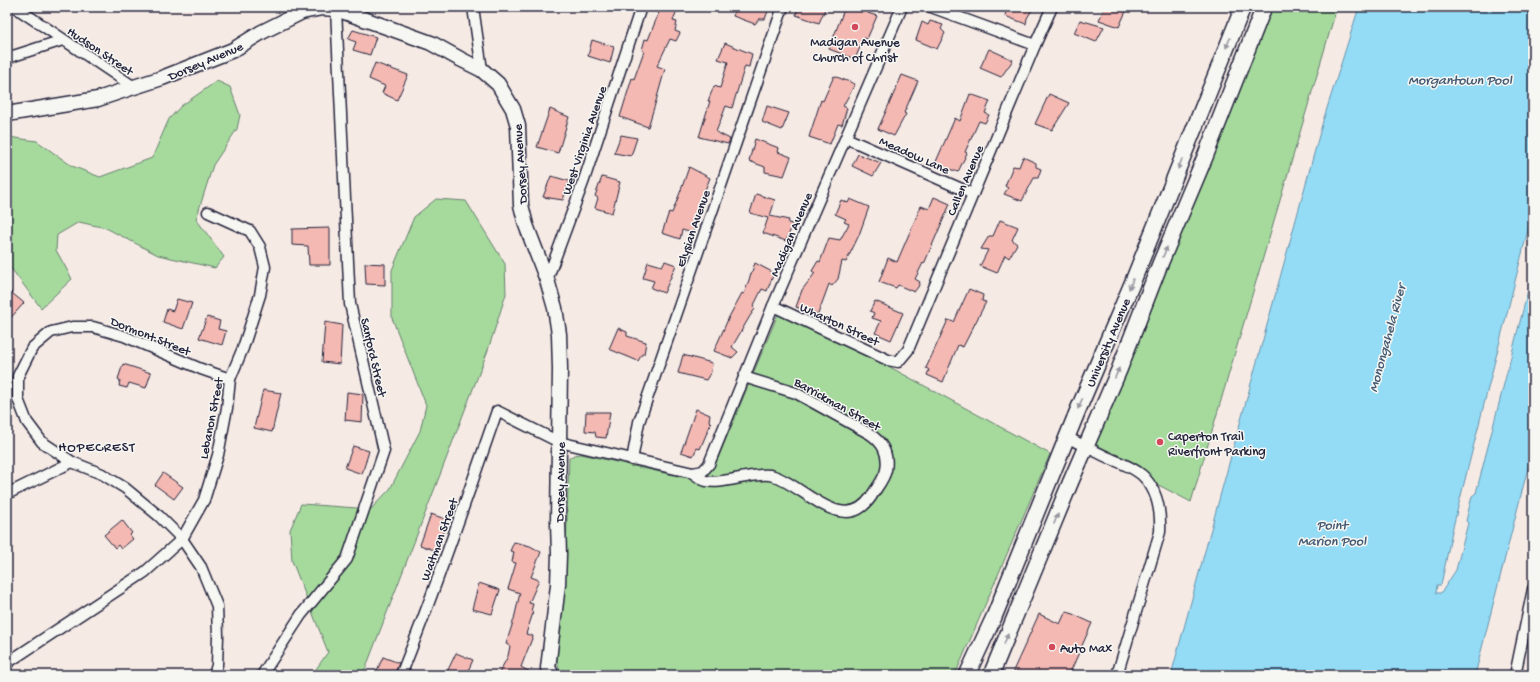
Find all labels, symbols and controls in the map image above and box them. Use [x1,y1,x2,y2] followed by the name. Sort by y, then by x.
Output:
[850,22,860,32] marker: Madigan Avenue Church of Christ
[64,24,137,81] street label: Hudson Street
[810,36,900,66] place label: Madigan Avenue Church of Christ
[1225,38,1231,50] one-way arrow
[165,40,246,85] street label: Dorsey Avenue
[1408,73,1513,90] water label: Morgantown Pool
[560,84,611,197] street label: West Virginia Avenue
[511,123,532,205] street label: Dorsey Avenue
[877,134,952,179] street label: Meadow Lane
[945,143,988,218] street label: Callen Avenue
[1177,158,1183,169] one-way arrow
[674,188,715,269] street label: Elysian Avenue
[768,191,817,279] street label: Madigan Avenue
[1162,246,1168,258] one-way arrow
[1128,279,1134,291] one-way arrow
[1366,280,1412,394] water label: Monongahela River
[1084,296,1135,390] street label: University Avenue
[797,300,883,351] street label: Wharton Street
[107,314,194,361] street label: Dormont Street
[356,317,389,400] street label: Sanford Street
[1115,367,1121,379] one-way arrow
[197,375,228,460] street label: Lebanon Street
[790,375,884,436] street label: Barrickman Street
[1077,398,1084,410] one-way arrow
[1168,430,1266,460] place label: Caperton Trail Riverfront Parking
[1155,437,1165,447] marker: Caperton Trail Riverfront Parking
[58,440,136,457] district label: HOPECREST
[553,442,570,523] street label: Dorsey Avenue
[418,495,463,583] street label: Waitman Street
[1053,512,1059,524] one-way arrow
[1298,518,1367,551] water label: Point Marion Pool
[1003,634,1009,645] one-way arrow
[1047,642,1057,652] marker: Auto Max
[1060,642,1112,657] place label: Auto Max

